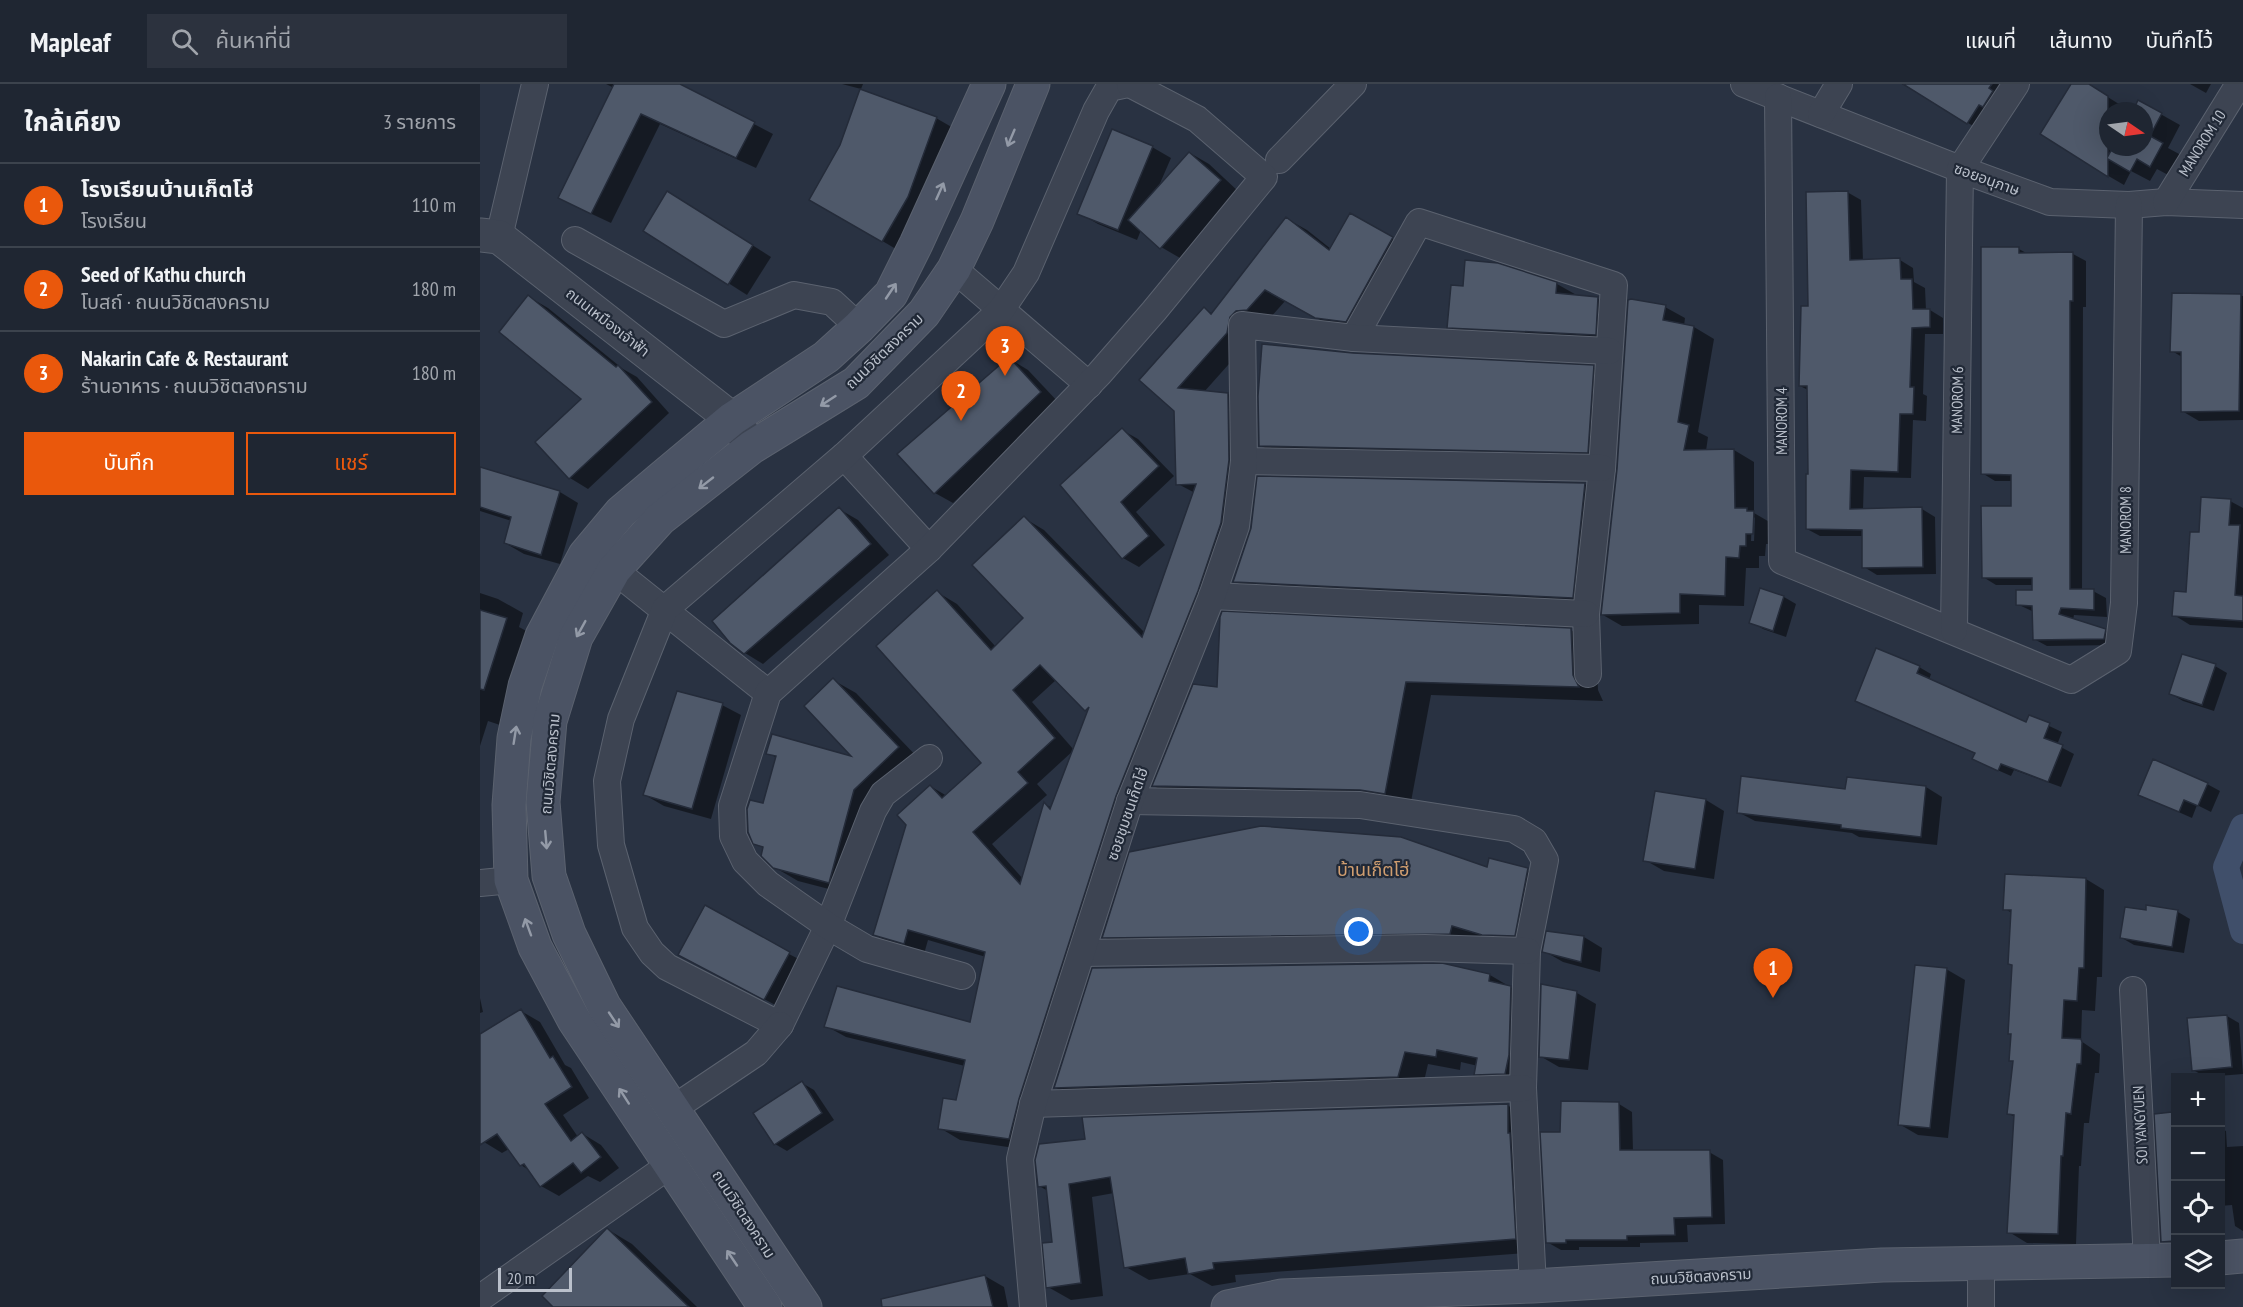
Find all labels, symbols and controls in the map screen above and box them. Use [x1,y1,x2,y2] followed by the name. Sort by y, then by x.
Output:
[147,14,567,68] search box
[30,23,111,60] text: Mapleaf
[168,25,201,58] icon: search
[216,26,291,54] text: ค้นหาที่นี่
[1965,27,2016,54] text: แผนที่
[2049,27,2113,54] text: เส้นทาง
[2146,27,2213,54] text: บันทึกไว้
[2099,102,2153,156] north arrow
[24,105,121,138] text: ใกล้เคียง
[2174,106,2230,180] street label: MANOROM 10
[383,109,456,135] text: 3 รายการ
[1005,129,1016,147] one-way arrow
[1952,158,2023,200] street label: ซอยอนุภาษ
[81,175,253,203] text: โรงเรียนบ้านเก็ตโฮ่
[935,182,947,200] one-way arrow
[39,192,48,218] text: 1
[412,192,456,218] text: 110 m
[81,208,147,234] text: โรงเรียน
[81,260,246,288] text: Seed of Kathu church
[39,276,48,302] text: 2
[412,276,456,302] text: 180 m
[562,283,654,361] street label: ถนนเหมืองเจ้าฟ้า
[885,283,897,300] one-way arrow
[81,289,270,315] text: โบสถ์ · ถนนวิชิตสงคราม
[841,309,927,393] street label: ถนนวิชิตสงคราม
[986,326,1024,376] pin: 3
[81,344,288,372] text: Nakarin Cafe & Restaurant
[39,360,48,386] text: 3
[412,360,456,386] text: 180 m
[1947,366,1967,434] street label: MANOROM 6
[942,372,980,421] pin: 2
[81,373,308,399] text: ร้านอาหาร · ถนนวิชิตสงคราม
[1772,387,1791,455] street label: MANOROM 4
[819,395,836,408] one-way arrow
[24,432,234,495] button: บันทึก
[246,432,456,495] button: แชร์
[698,476,714,489] one-way arrow
[2116,486,2135,554] street label: MANOROM 8
[574,620,586,637] one-way arrow
[536,713,564,815] street label: ถนนวิชิตสงคราม
[510,726,521,746] one-way arrow
[1102,765,1152,863] street label: ซอยชุมชนเก็ตโฮ่
[541,829,552,849] one-way arrow
[1337,858,1409,881] district label: บ้านเก็ตโฮ่
[1344,917,1373,946] your location
[522,918,533,937] one-way arrow
[1754,948,1792,998] pin: 1
[608,1011,620,1028] one-way arrow
[2171,1073,2225,1289] map controls
[2171,1073,2225,1127] button: +
[2128,1085,2152,1165] street label: SOI YANGYUEN
[618,1088,630,1105] one-way arrow
[2171,1127,2225,1181] button: −
[709,1166,779,1262] street label: ถนนวิชิตสงคราม
[2171,1181,2225,1235] button: locate
[2171,1235,2225,1289] button: layers
[726,1251,738,1267] one-way arrow
[1650,1264,1752,1288] street label: ถนนวิชิตสงคราม
[498,1265,572,1292] scale bar
[507,1268,535,1288] text: 20 m

